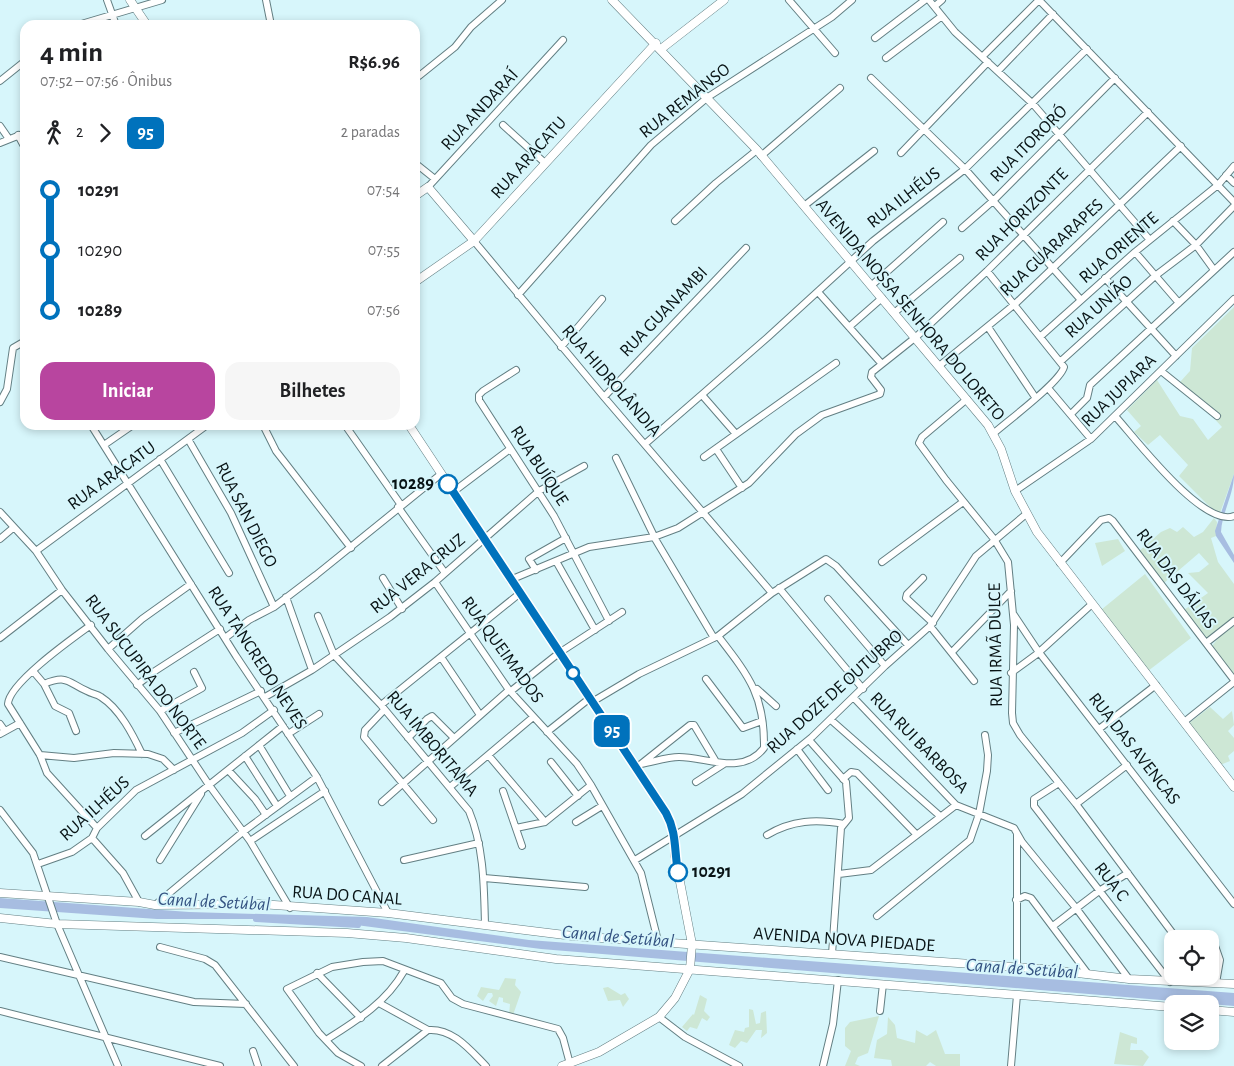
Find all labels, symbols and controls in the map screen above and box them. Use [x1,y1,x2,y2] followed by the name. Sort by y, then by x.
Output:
[40,39,103,67] text: 4 min
[348,53,400,72] text: R$6.96
[636,60,734,142] street label: RUA REMANSO
[436,64,522,154] street label: RUA ANDARAÍ
[40,73,172,89] text: 07:52 – 07:56 · Ônibus
[985,100,1071,186] street label: RUA ITORORÓ
[488,114,570,202] street label: RUA ARACATU
[40,119,68,147] icon: walk
[91,119,119,147] icon: forward
[76,124,83,140] text: 2
[137,124,154,142] text: 95
[341,124,400,140] text: 2 paradas
[862,162,944,232] street label: RUA ILHÉUS
[972,165,1072,265] street label: RUA HORIZONTE
[78,181,120,200] text: 10291
[367,182,400,198] text: 07:54
[812,196,1008,424] street label: AVENIDA NOSSA SENHORA DO LORETO
[997,196,1107,300] street label: RUA GUARARAPES
[1076,209,1162,287] street label: RUA ORIENTE
[78,241,122,260] text: 10290
[368,242,400,258] text: 07:55
[617,263,711,361] street label: RUA GUANAMBI
[1060,270,1136,342] street label: RUA UNIÃO
[78,301,122,320] text: 10289
[367,302,400,318] text: 07:56
[558,320,667,441] street label: RUA HIDROLÂNDIA
[1078,351,1160,431] street label: RUA JUPIARA
[40,362,215,420] button: Iniciar
[225,362,400,420] button: Bilhetes
[507,421,574,509] street label: RUA BUÍQUE
[65,438,159,514] street label: RUA ARACATU
[212,460,280,570] street label: RUA SAN DIEGO
[438,474,458,494] marker: 10289
[392,475,434,493] place label: 10289
[1133,524,1222,632] street label: RUA DAS DÁLIAS
[367,531,469,617] street label: RUA VERA CRUZ
[983,582,1006,707] street label: RUA IRMÃ DULCE
[204,583,310,733] street label: RUA TANCREDO NEVES
[81,591,209,753] street label: RUA SUCUPIRA DO NORTE
[458,594,546,706] street label: RUA QUEIMADOS
[764,627,906,757] street label: RUA DOZE DE OUTUBRO
[566,666,580,680] unlabelled marker
[383,688,482,801] street label: RUA IMBORITAMA
[866,689,972,797] street label: RUA RUI BARBOSA
[1085,690,1183,808] street label: RUA DAS AVENCAS
[590,715,634,747] line badge: 95
[604,722,620,740] text: 95
[55,771,133,845] street label: RUA ILHÉUS
[1091,859,1131,905] street label: RUA C
[668,862,688,882] marker: 10291
[692,863,732,881] place label: 10291
[292,883,403,909] street label: RUA DO CANAL
[157,890,271,914] water label: Canal de Setúbal
[561,923,675,951] water label: Canal de Setúbal
[753,925,936,955] street label: AVENIDA NOVA PIEDADE
[1164,930,1219,1050] map controls
[1164,930,1219,985] button: locate
[965,956,1079,982] water label: Canal de Setúbal
[1164,995,1219,1050] button: layers

